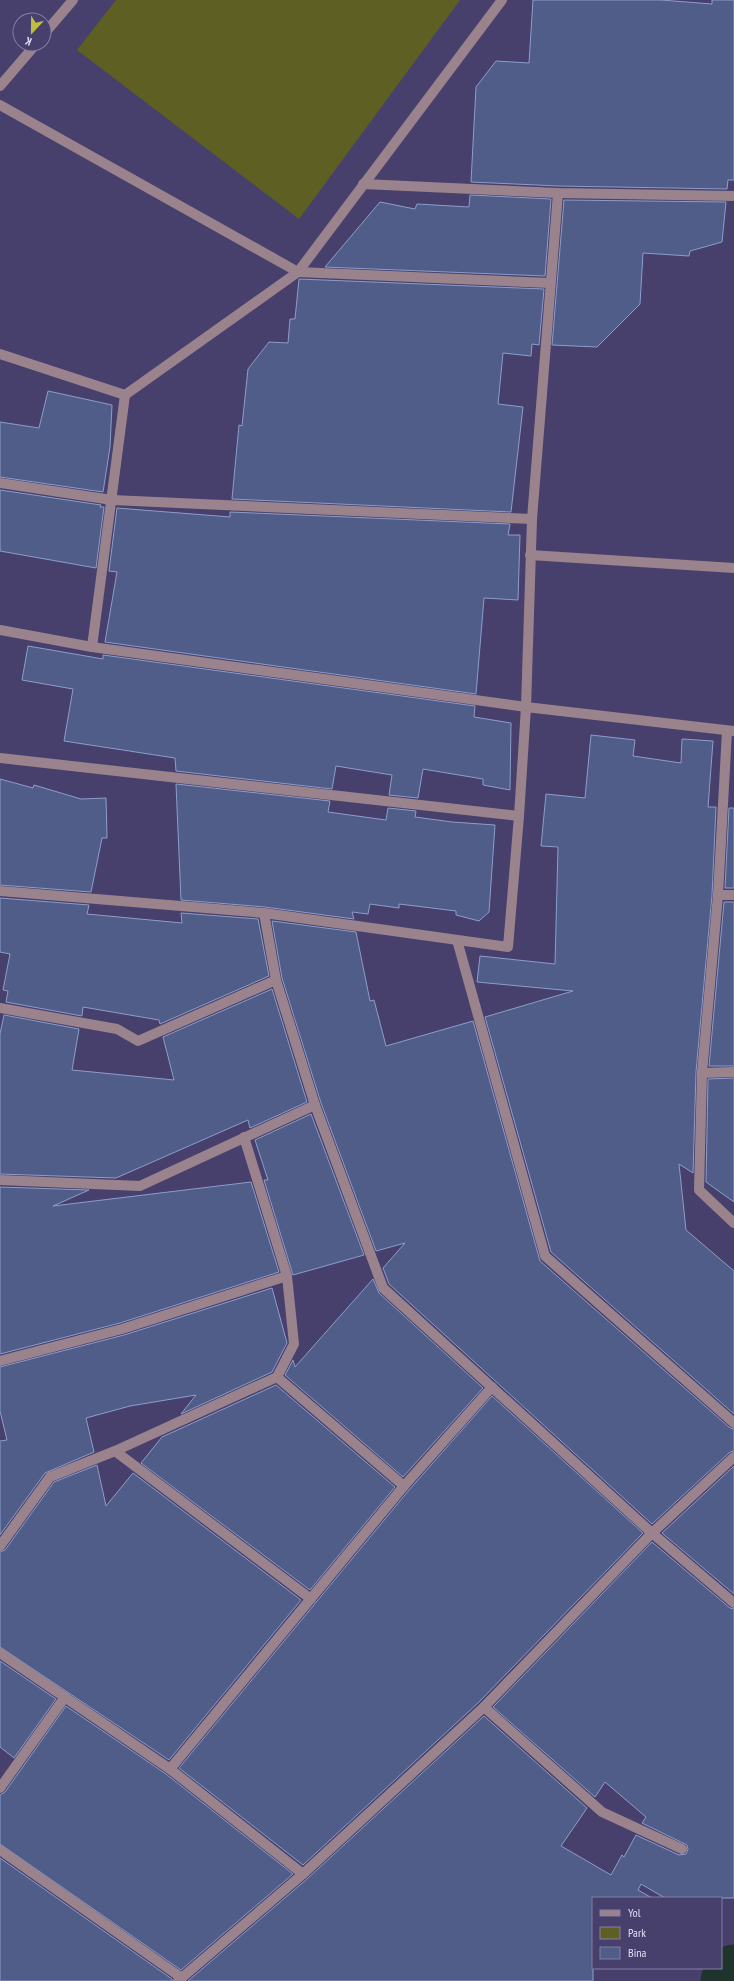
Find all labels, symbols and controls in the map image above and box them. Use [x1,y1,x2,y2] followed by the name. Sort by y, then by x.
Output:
[12,12,52,52] north arrow
[23,34,34,49] text: K
[592,1897,722,1969] legend
[628,1905,641,1920] text: Yol
[628,1925,646,1940] text: Park
[628,1945,647,1960] text: Bina

